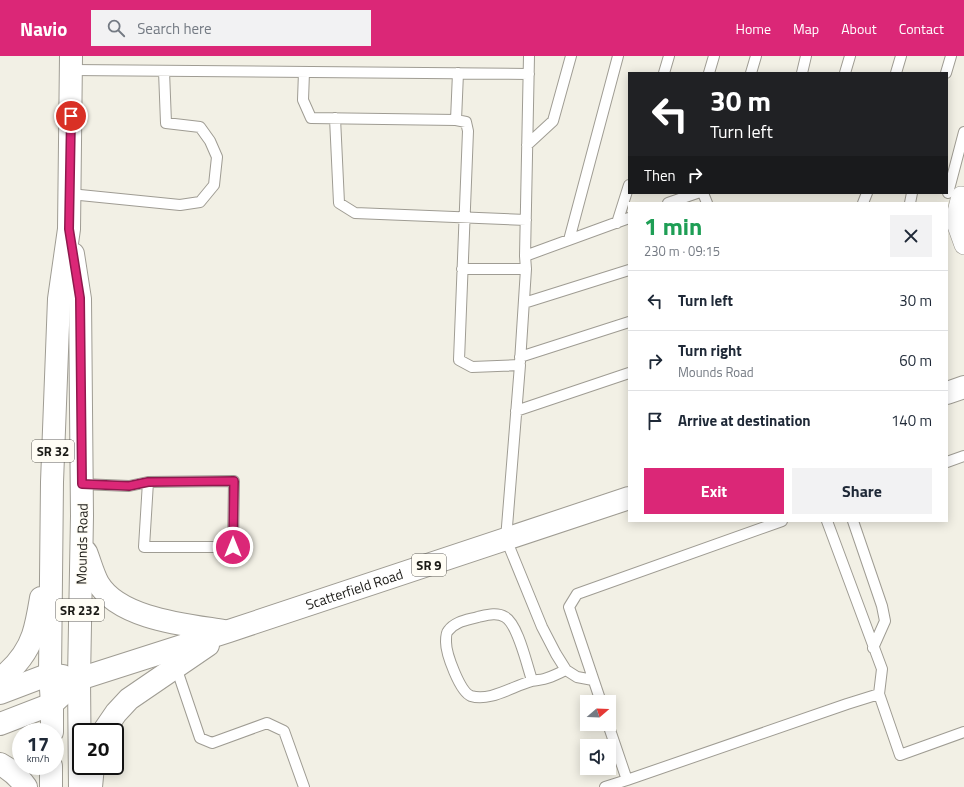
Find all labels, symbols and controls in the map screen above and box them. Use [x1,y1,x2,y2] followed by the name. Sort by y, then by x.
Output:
[91,10,371,46] search box
[20,14,67,43] text: Navio
[105,17,127,39] icon: search
[137,17,212,40] text: Search here
[736,18,771,39] text: Home
[793,18,819,39] text: Map
[841,18,877,39] text: About
[899,18,944,39] text: Contact
[710,79,771,122] text: 30 m
[644,88,696,140] icon: left
[54,99,88,133] pin
[60,105,82,127] icon: arrive
[710,118,773,145] text: Turn left
[644,164,676,187] text: Then
[684,164,706,186] icon: right
[644,208,702,244] text: 1 min
[890,215,932,257] button: close
[644,241,720,261] text: 230 m · 09:15
[678,289,733,312] text: Turn left
[899,289,932,312] text: 30 m
[644,290,666,312] icon: left
[678,339,742,362] text: Turn right
[899,349,932,372] text: 60 m
[644,350,666,372] icon: right
[678,362,754,382] text: Mounds Road
[678,409,811,432] text: Arrive at destination
[891,409,932,432] text: 140 m
[644,410,666,432] icon: arrive
[32,440,74,462] road number: SR 32
[644,468,784,514] button: Exit
[792,468,932,514] button: Share
[70,503,93,585] street label: Mounds Road
[212,526,254,568] position arrow
[412,554,446,576] road number: SR 9
[303,563,406,615] street label: Scatterfield Road
[56,599,104,621] road number: SR 232
[580,695,616,731] north arrow
[580,695,616,775] map controls
[72,723,124,775] speed limit sign: 20
[27,728,49,759] text: 17
[580,739,616,775] button: sound
[27,751,49,766] text: km/h

